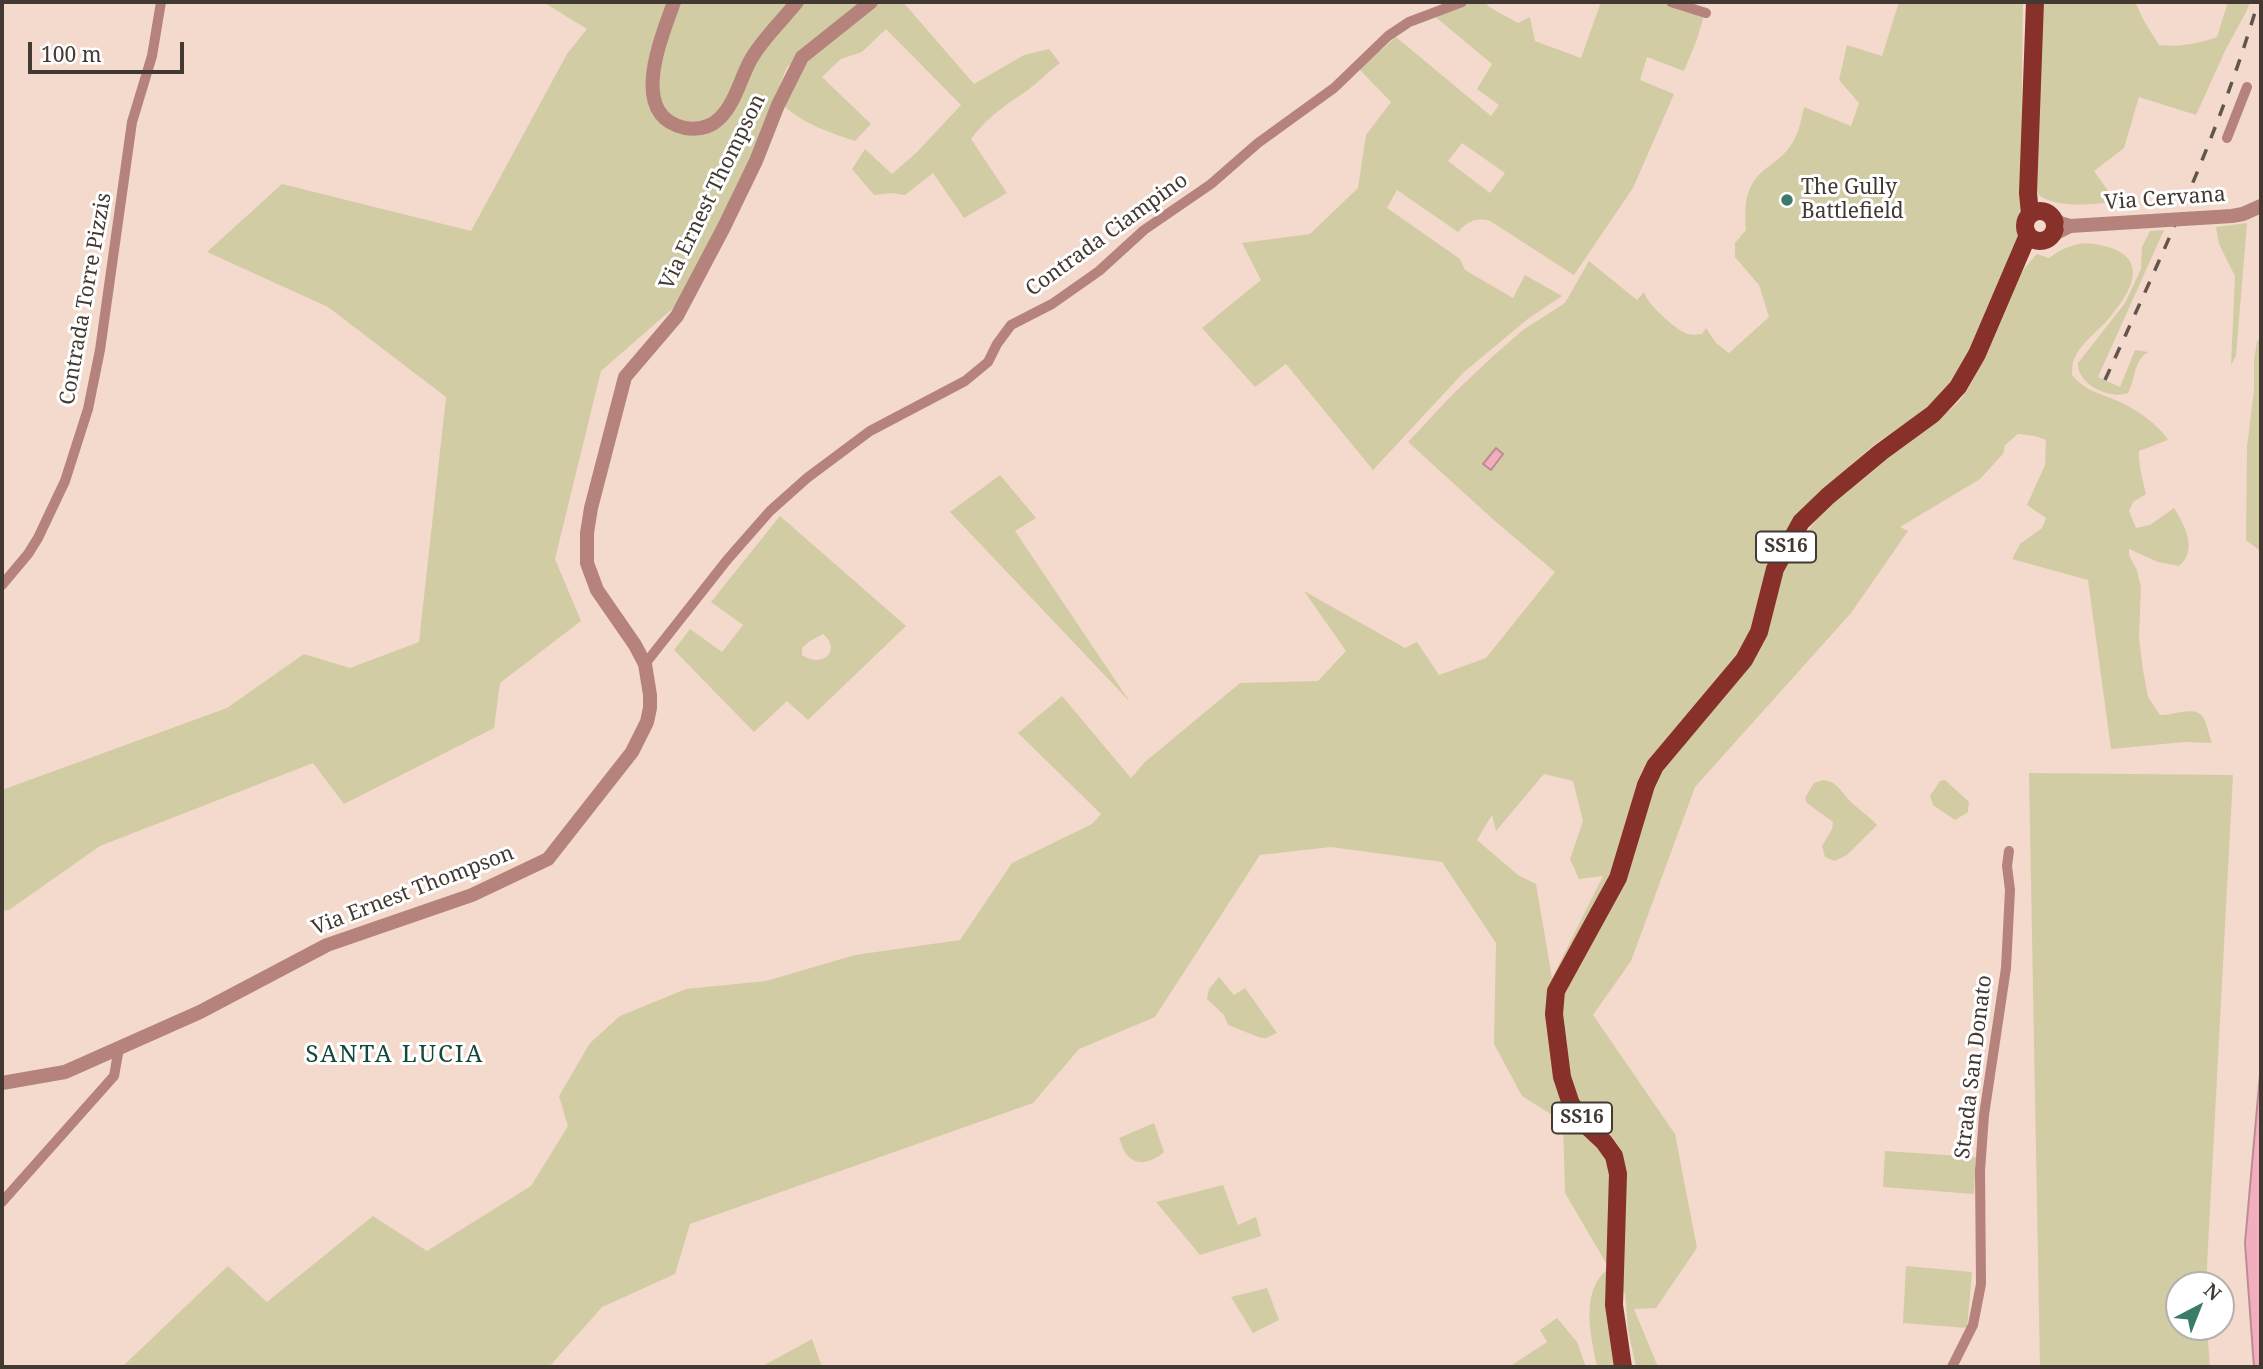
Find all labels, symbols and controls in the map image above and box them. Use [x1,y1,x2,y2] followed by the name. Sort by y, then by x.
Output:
[32,28,187,72] scale bar
[41,40,102,68] text: 100 m
[655,90,771,294] street label: Via Ernest Thompson
[1021,168,1193,302] street label: Contrada Ciampino
[1801,175,1904,225] place label: The Gully Battlefield
[2103,182,2227,216] street label: Via Cervana
[55,191,117,407] street label: Contrada Torre Pizzis
[1779,192,1795,208] marker: The Gully Battlefield
[1756,532,1816,562] road number: SS16
[308,841,518,941] street label: Via Ernest Thompson
[1950,974,1998,1160] street label: Strada San Donato
[307,1041,483,1069] district label: SANTA LUCIA
[1552,1102,1612,1134] road number: SS16
[2165,1271,2235,1341] north arrow
[2198,1277,2227,1307] text: N

